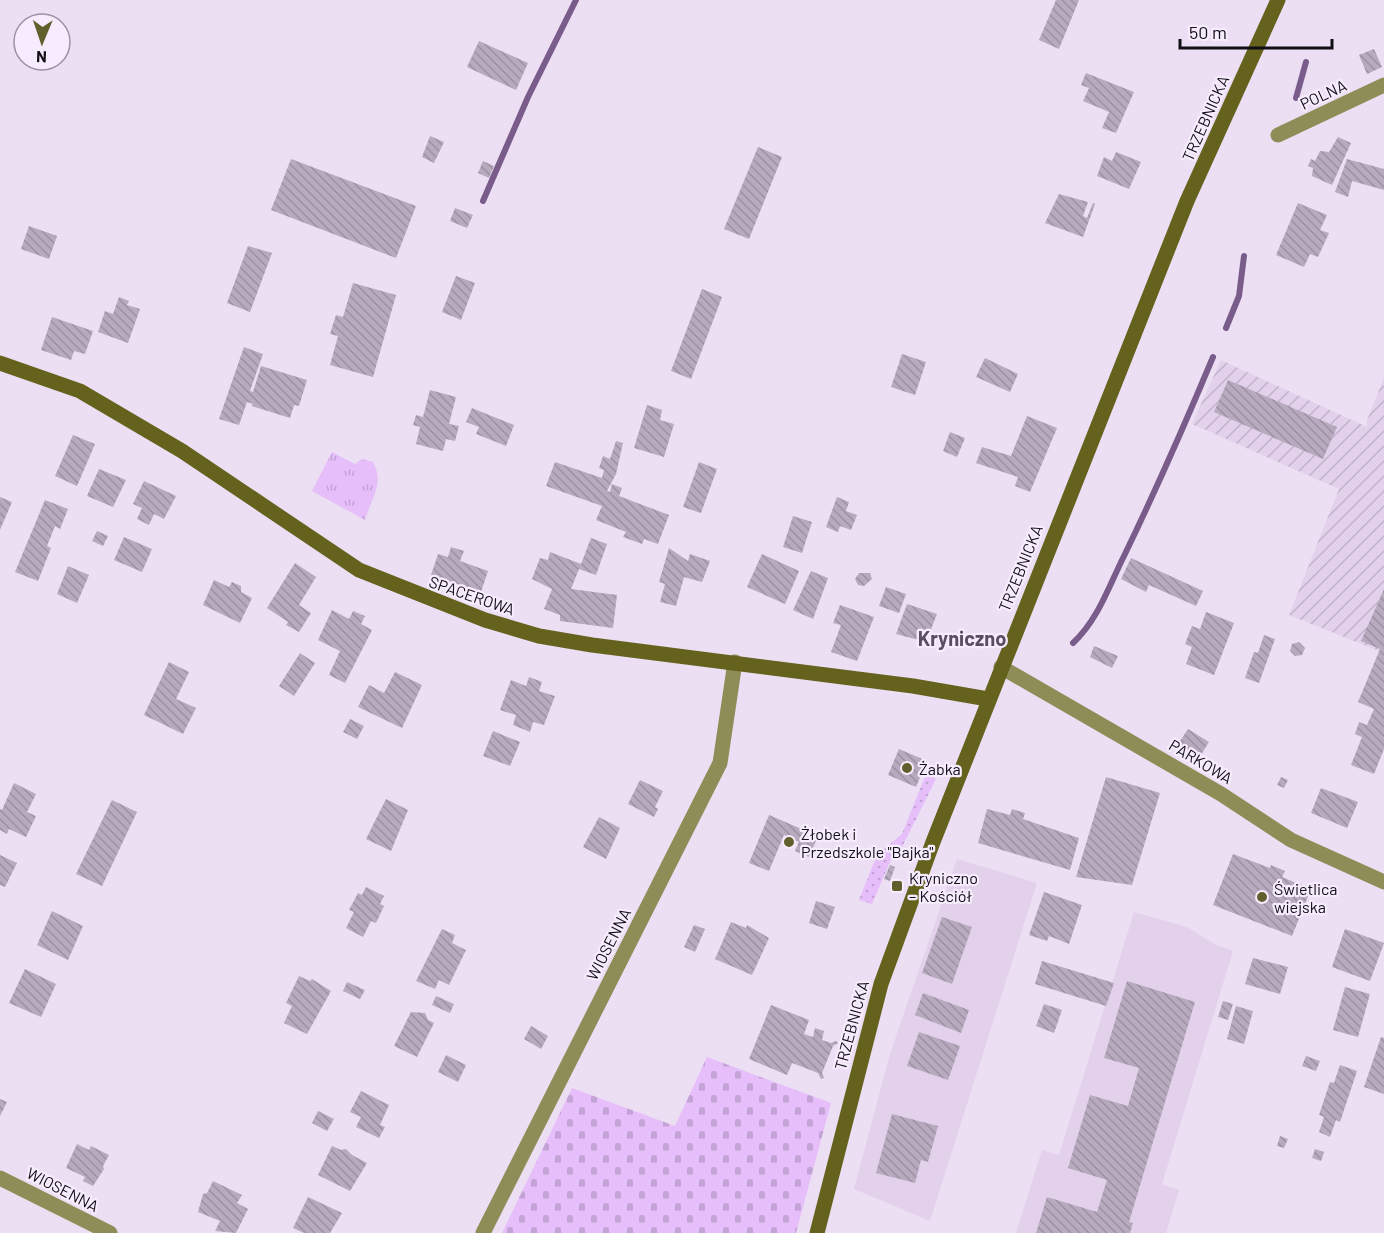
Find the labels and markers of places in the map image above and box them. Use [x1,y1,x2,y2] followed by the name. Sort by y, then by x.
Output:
[919,759,961,778] place label: Żabka
[900,761,914,775] marker: Żabka
[801,824,933,861] place label: Żłobek i Przedszkole "Bajka"
[782,835,796,849] marker: Żłobek i Przedszkole "Bajka"
[909,868,978,905] place label: Kryniczno – Kościół
[890,879,904,893] marker: Kryniczno – Kościół
[1274,879,1337,916] place label: Świetlica wiejska
[1255,890,1269,904] marker: Świetlica wiejska

